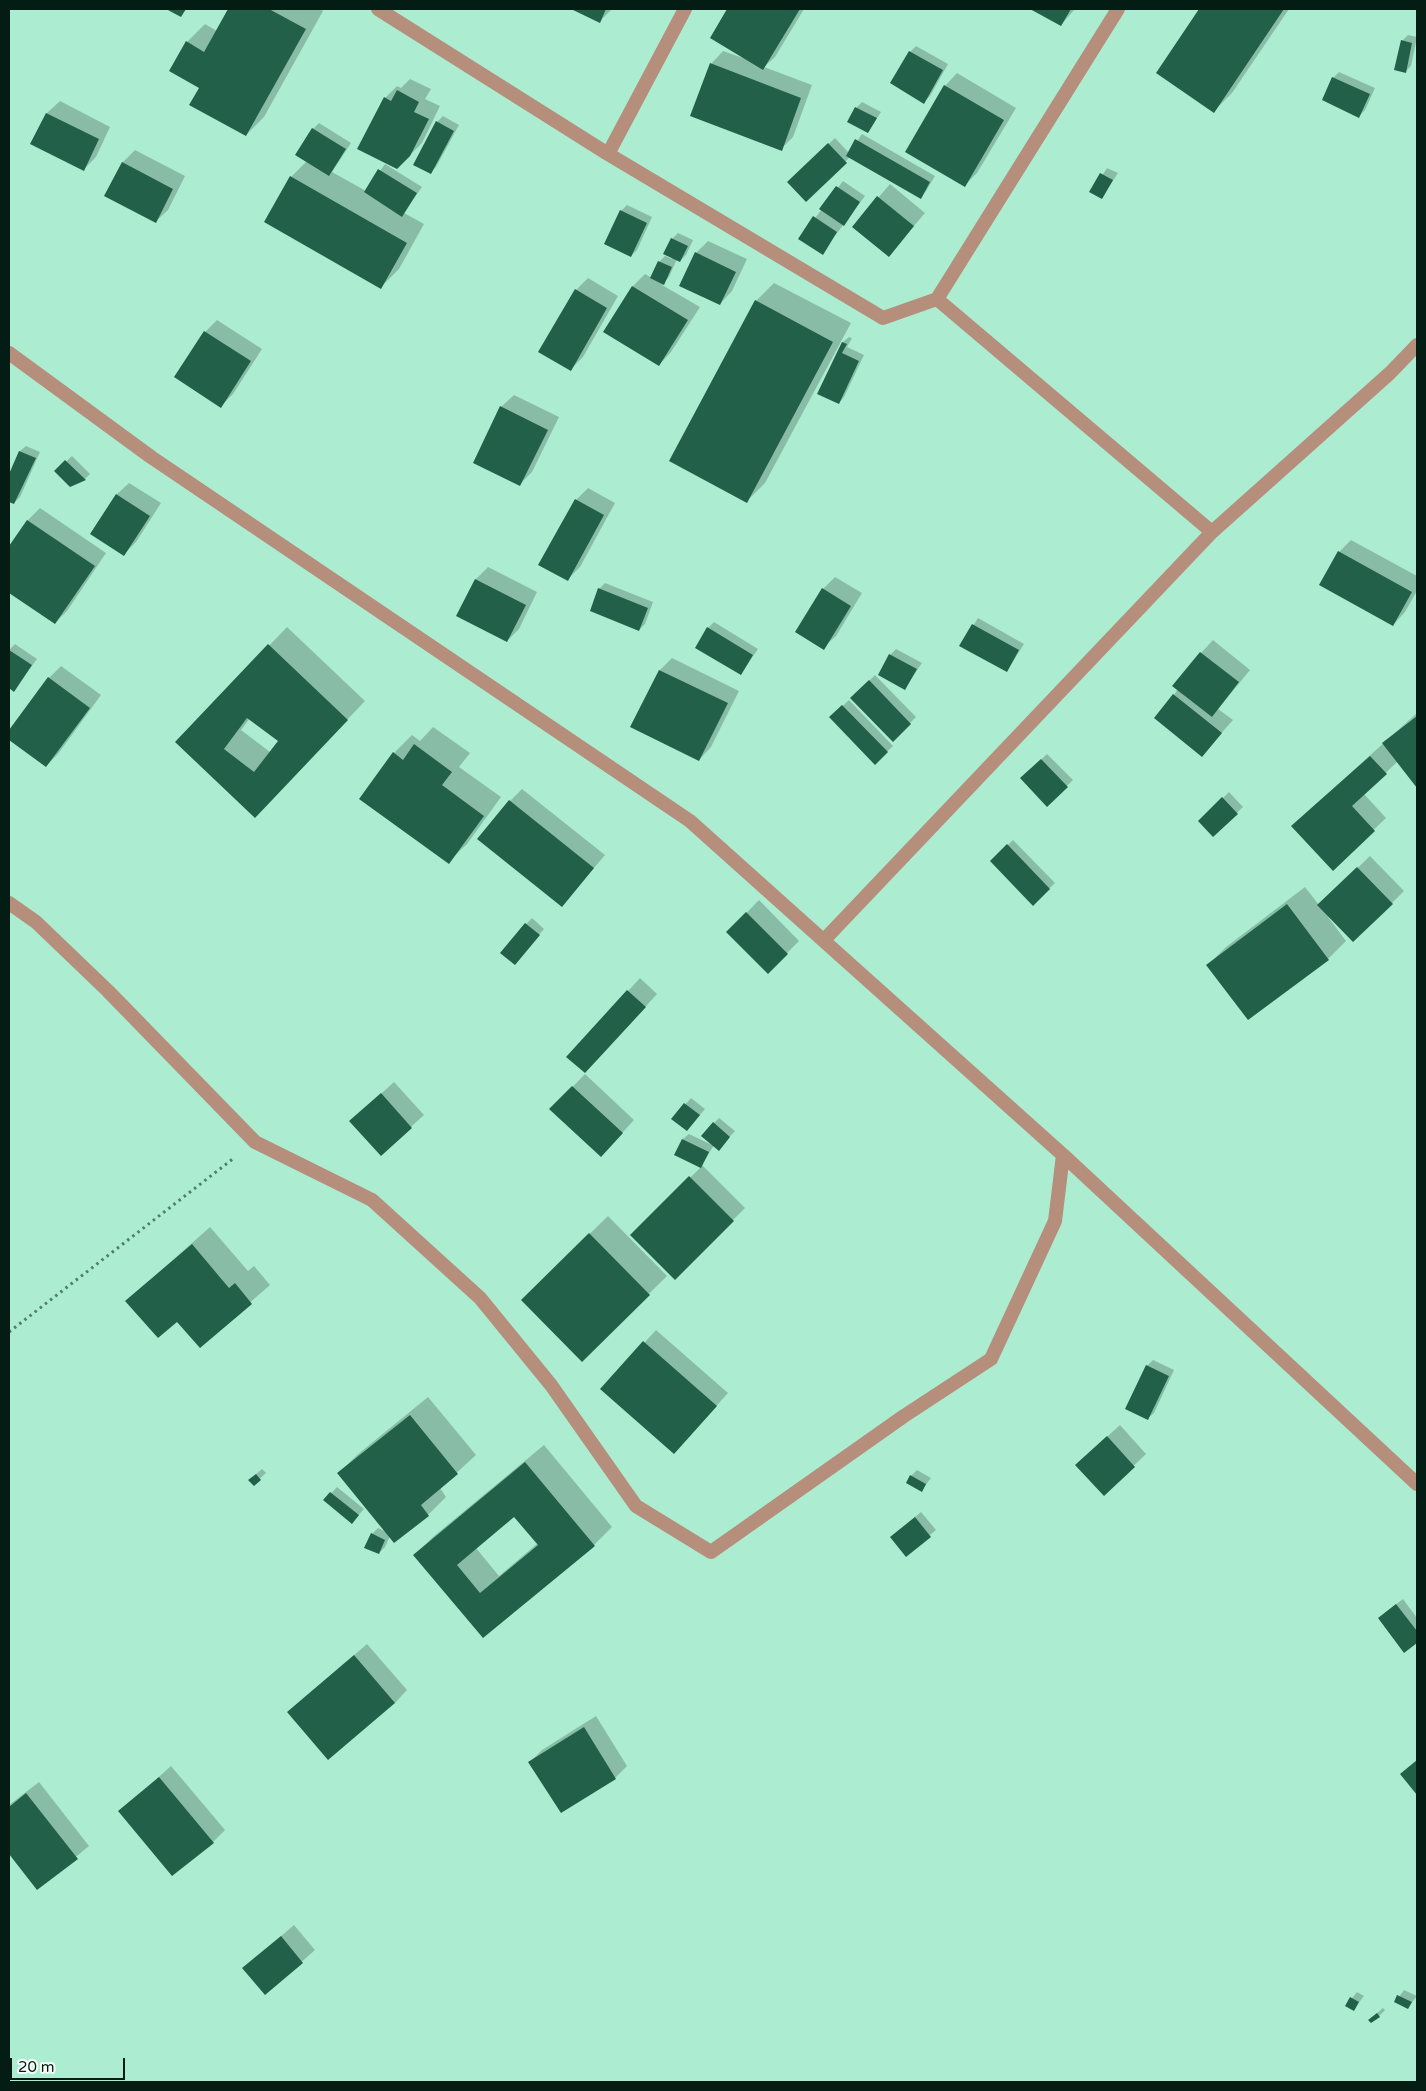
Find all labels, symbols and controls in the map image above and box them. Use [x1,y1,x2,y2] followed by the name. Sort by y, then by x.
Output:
[12,2048,128,2080] scale bar
[18,2058,55,2076] text: 20 m

